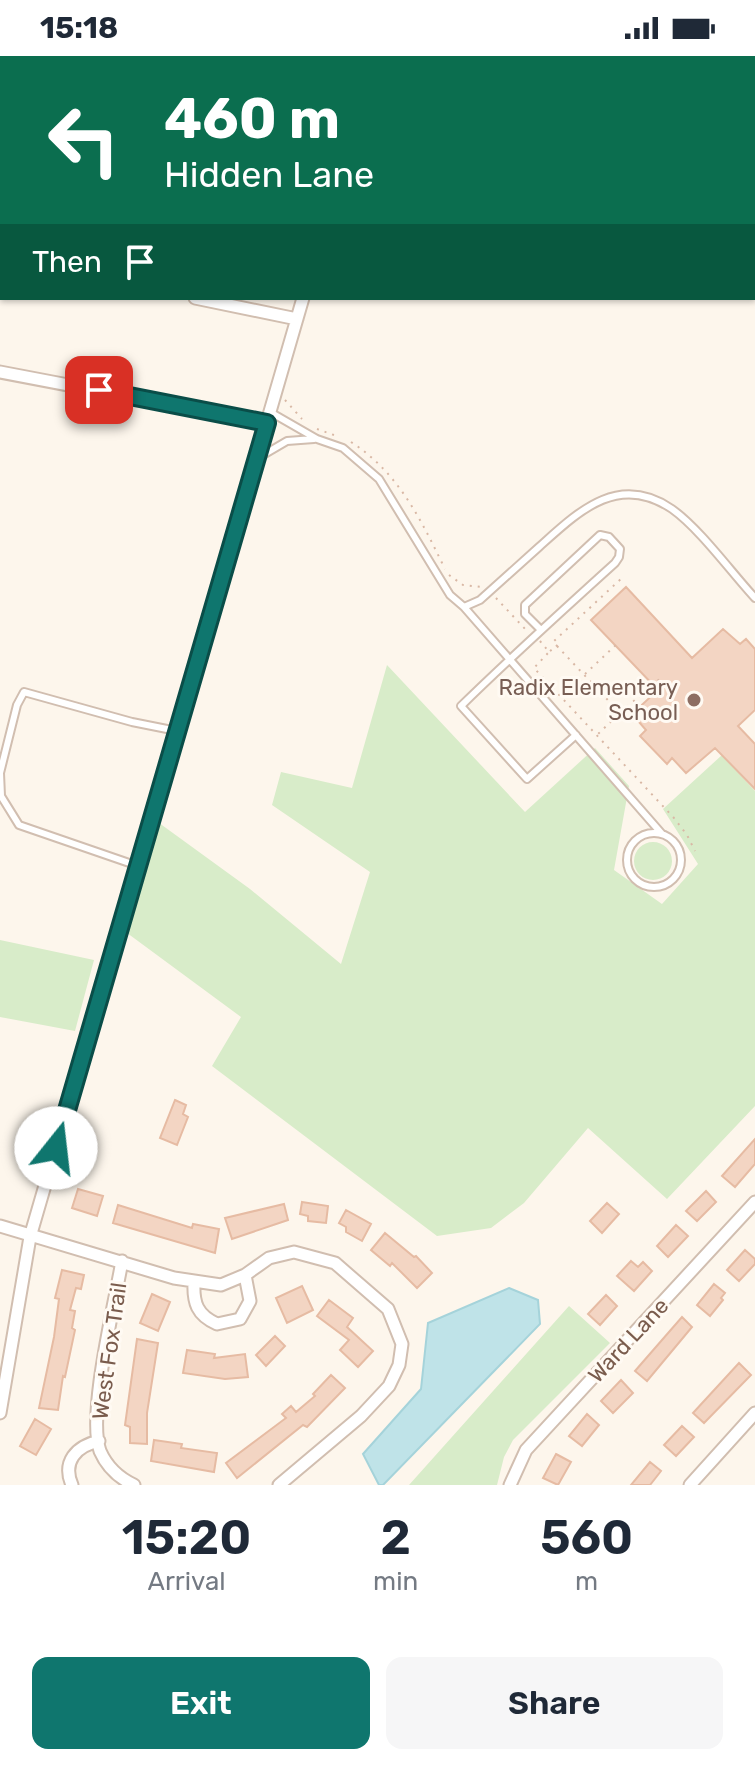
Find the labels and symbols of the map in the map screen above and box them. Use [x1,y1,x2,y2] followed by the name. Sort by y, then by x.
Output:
[65,356,133,424] pin
[498,674,678,726] place label: Radix Elementary School
[685,691,703,709] marker: Radix Elementary School
[14,1106,98,1190] position arrow
[87,1281,132,1421] street label: West Fox Trail
[582,1292,674,1388] street label: Ward Lane

